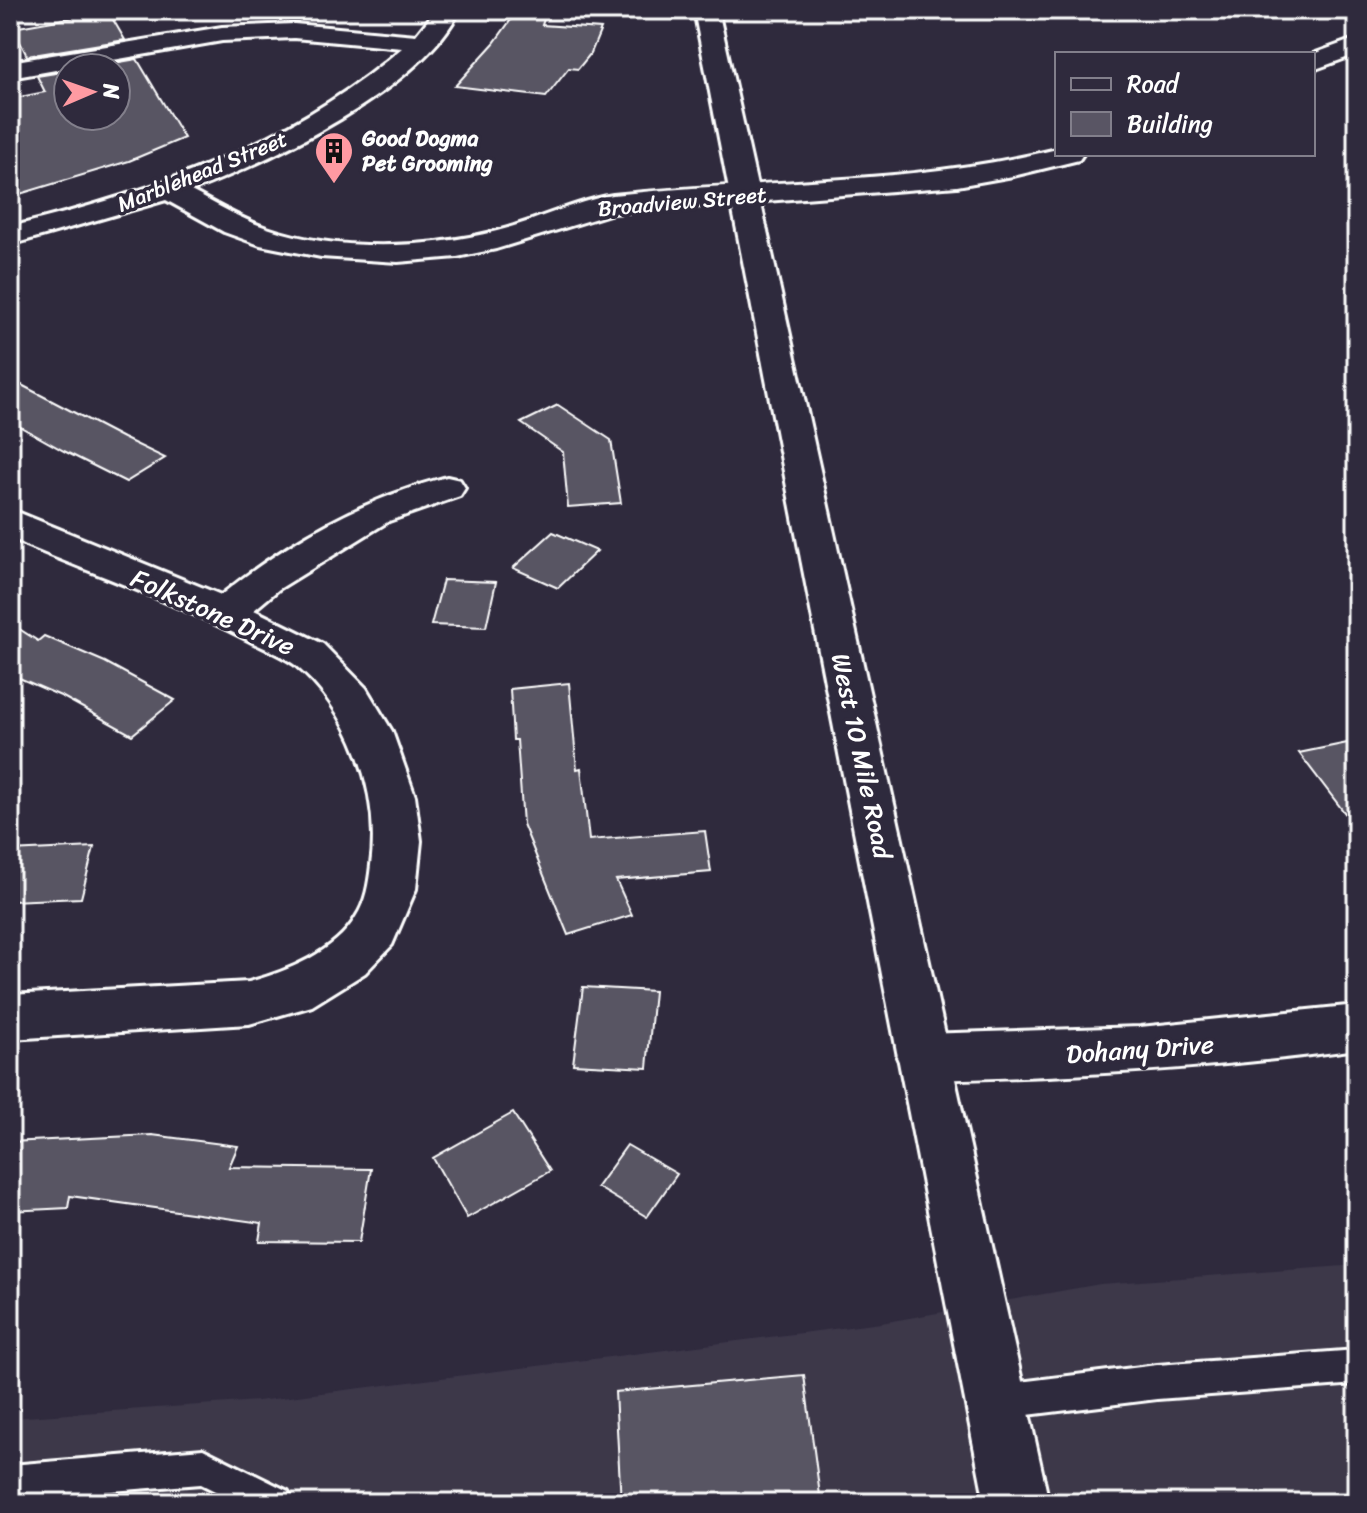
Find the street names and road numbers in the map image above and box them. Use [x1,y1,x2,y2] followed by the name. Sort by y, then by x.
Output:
[111,119,294,223] street label: Marblehead Street
[596,175,768,228] street label: Broadview Street
[123,555,303,669] street label: Folkstone Drive
[818,649,907,865] street label: West 10 Mile Road
[1064,1021,1216,1077] street label: Dohany Drive

